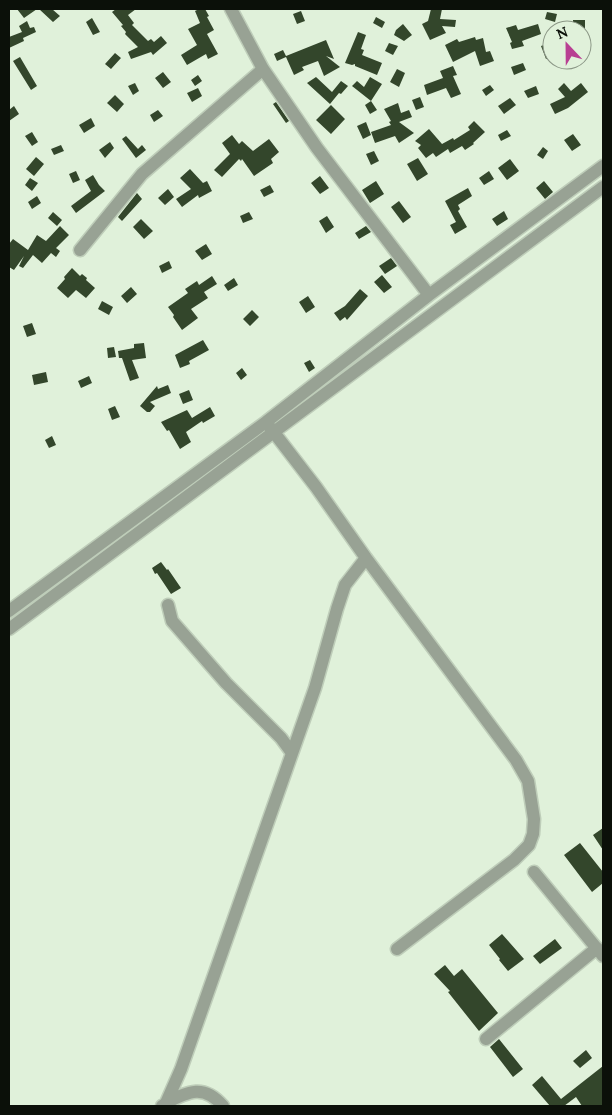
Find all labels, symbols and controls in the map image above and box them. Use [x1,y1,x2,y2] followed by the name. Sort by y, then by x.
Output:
[542,20,592,70] north arrow
[554,23,571,43] text: N

